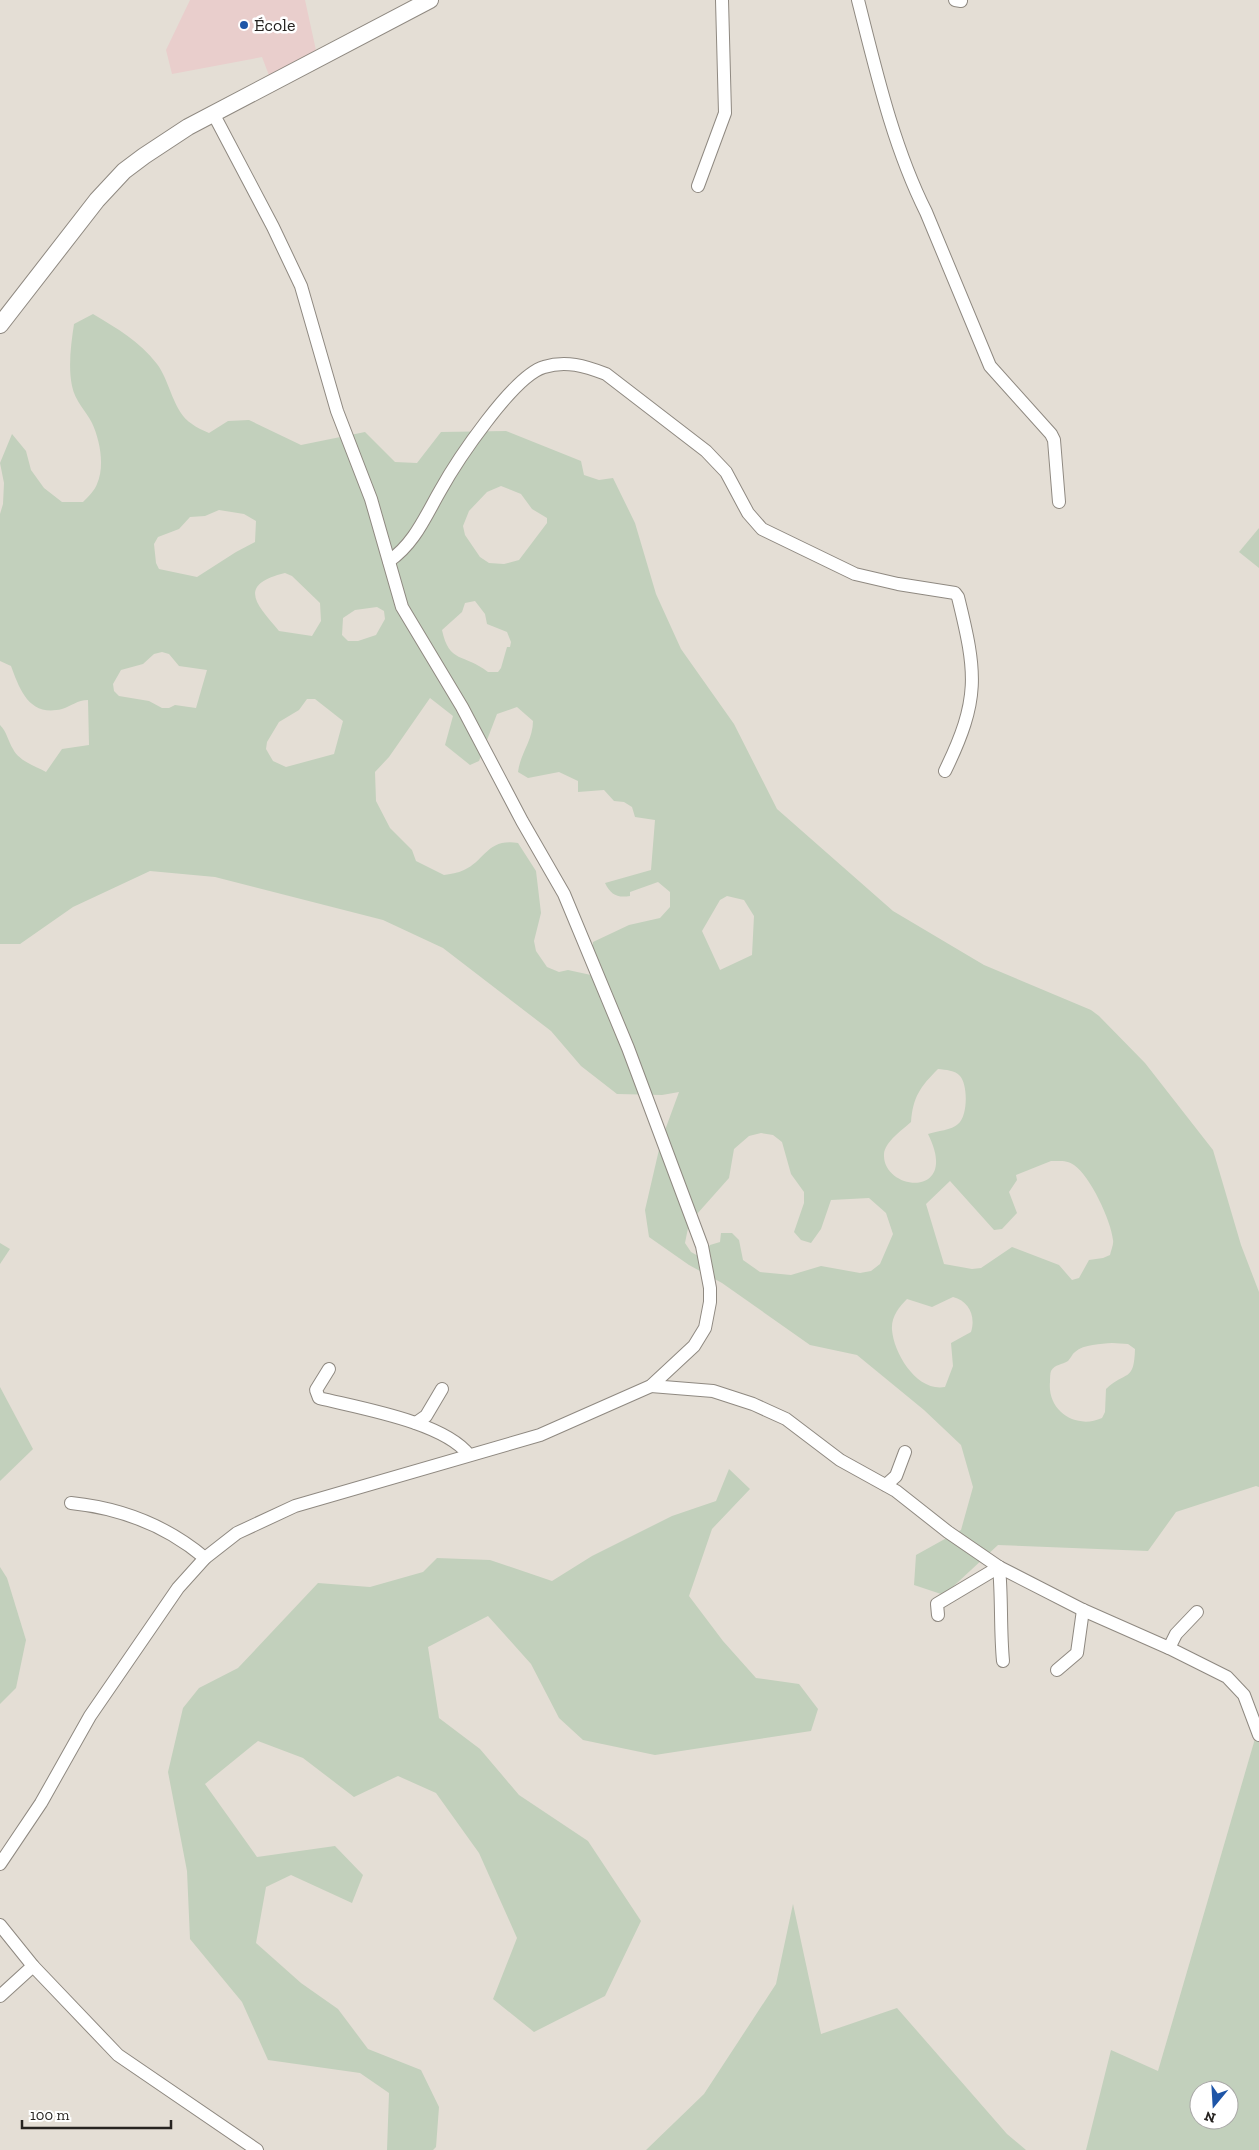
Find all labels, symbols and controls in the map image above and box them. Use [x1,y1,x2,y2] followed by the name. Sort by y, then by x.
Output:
[254,14,295,36] place label: École
[238,19,250,31] marker: École
[1189,2080,1239,2130] north arrow
[22,2098,171,2130] scale bar
[30,2106,69,2124] text: 100 m
[1202,2107,1218,2127] text: N

